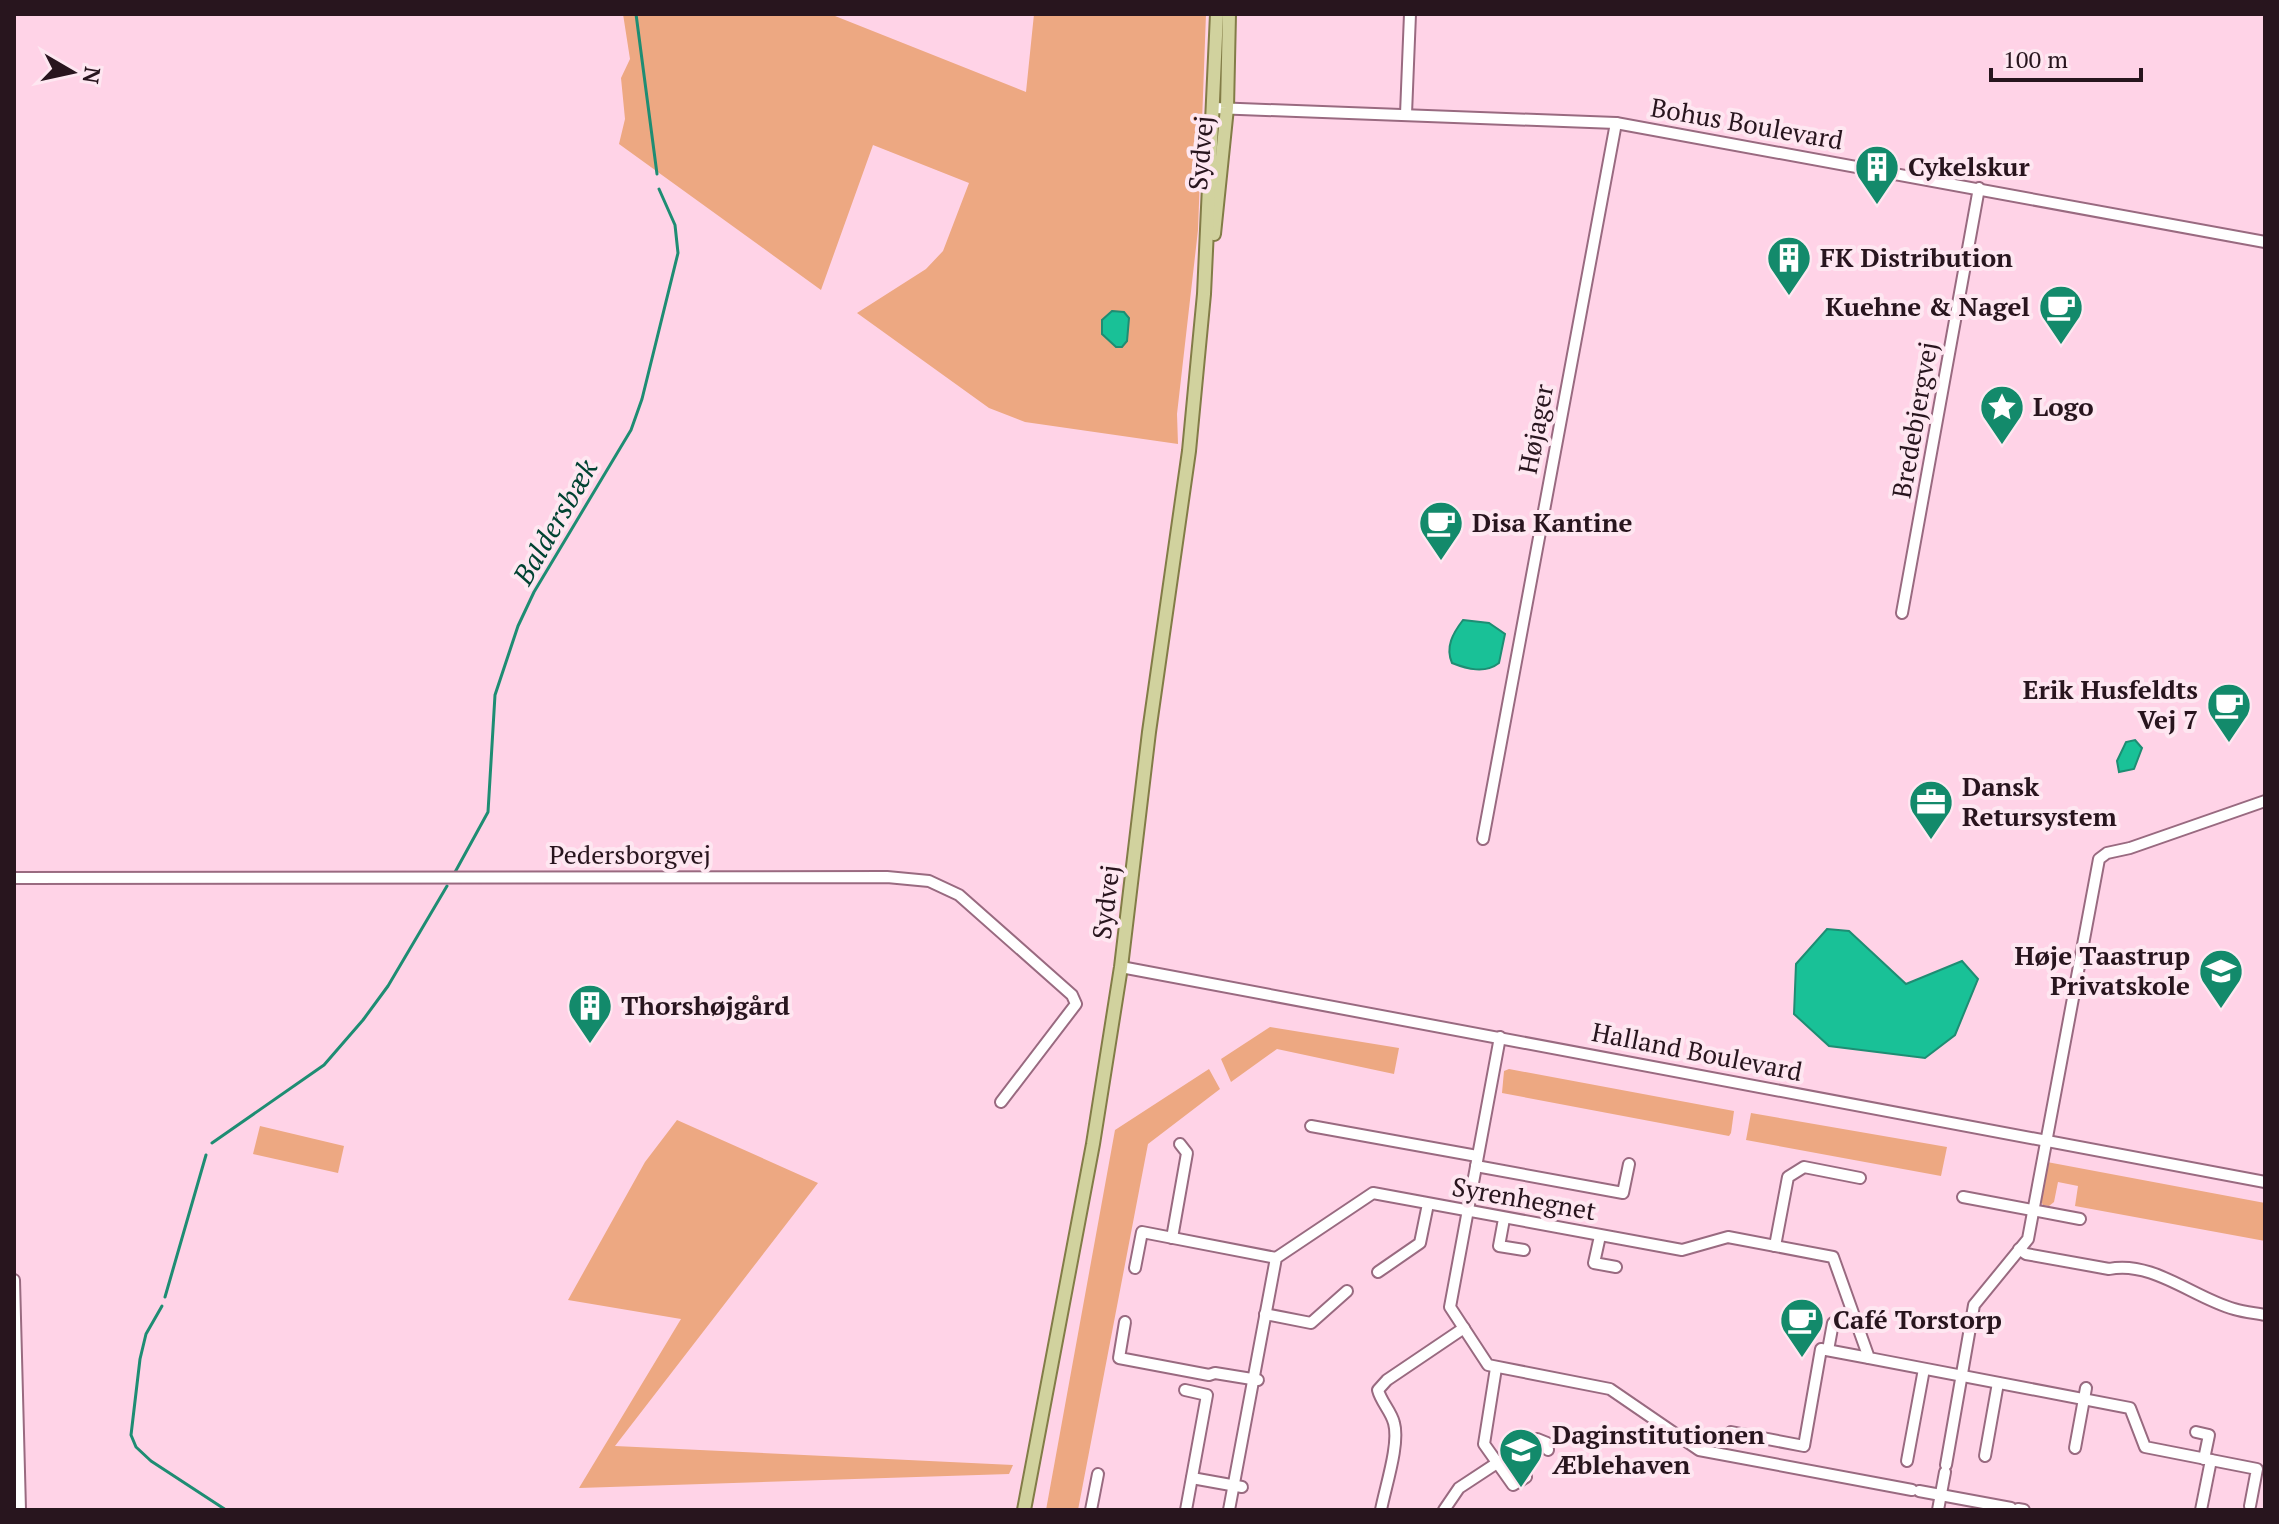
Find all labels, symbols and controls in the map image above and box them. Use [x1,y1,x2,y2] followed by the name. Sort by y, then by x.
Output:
[32,32,112,112] north arrow
[1991,32,2141,82] scale bar
[2003,43,2068,75] text: 100 m
[77,65,108,86] text: N
[1648,89,1846,157] street label: Bohus Boulevard
[1180,114,1220,192] street label: Sydvej
[1853,143,1901,206] building icon: Cykelskur
[1908,149,2031,183] place label: Cykelskur
[1765,234,1813,297] building icon: FK Distribution
[1820,240,2013,274] place label: FK Distribution
[2037,283,2085,346] cafe icon: Kuehne & Nagel
[1825,289,2030,323] place label: Kuehne & Nagel
[1884,339,1944,501] street label: Bredebjergvej
[1510,381,1560,477] street label: Højager
[1978,383,2026,446] place icon: Logo
[2033,389,2094,423] place label: Logo
[503,452,606,592] water label: Baldersbæk
[1417,499,1465,562] cafe icon: Disa Kantine
[1472,505,1632,539] place label: Disa Kantine
[2023,672,2198,736] place label: Erik Husfeldts Vej 7
[2205,681,2253,744] cafe icon: Erik Husfeldts Vej 7
[1962,769,2117,833] place label: Dansk Retursystem
[1907,778,1955,841] office icon: Dansk Retursystem
[549,837,711,871] street label: Pedersborgvej
[1084,863,1126,941] street label: Sydvej
[2014,938,2190,1002] place label: Høje Taastrup Privatskole
[2197,947,2245,1010] school or university icon: Høje Taastrup Privatskole
[566,982,614,1045] building icon: Thorshøjgård
[621,988,790,1022] place label: Thorshøjgård
[1589,1014,1805,1088] street label: Halland Boulevard
[1449,1169,1599,1227] street label: Syrenhegnet
[1778,1296,1826,1359] cafe icon: Café Torstorp
[1833,1302,2002,1336] place label: Café Torstorp
[1552,1417,1765,1481] place label: Daginstitutionen Æblehaven
[1497,1426,1545,1489] school or university icon: Daginstitutionen Æblehaven

